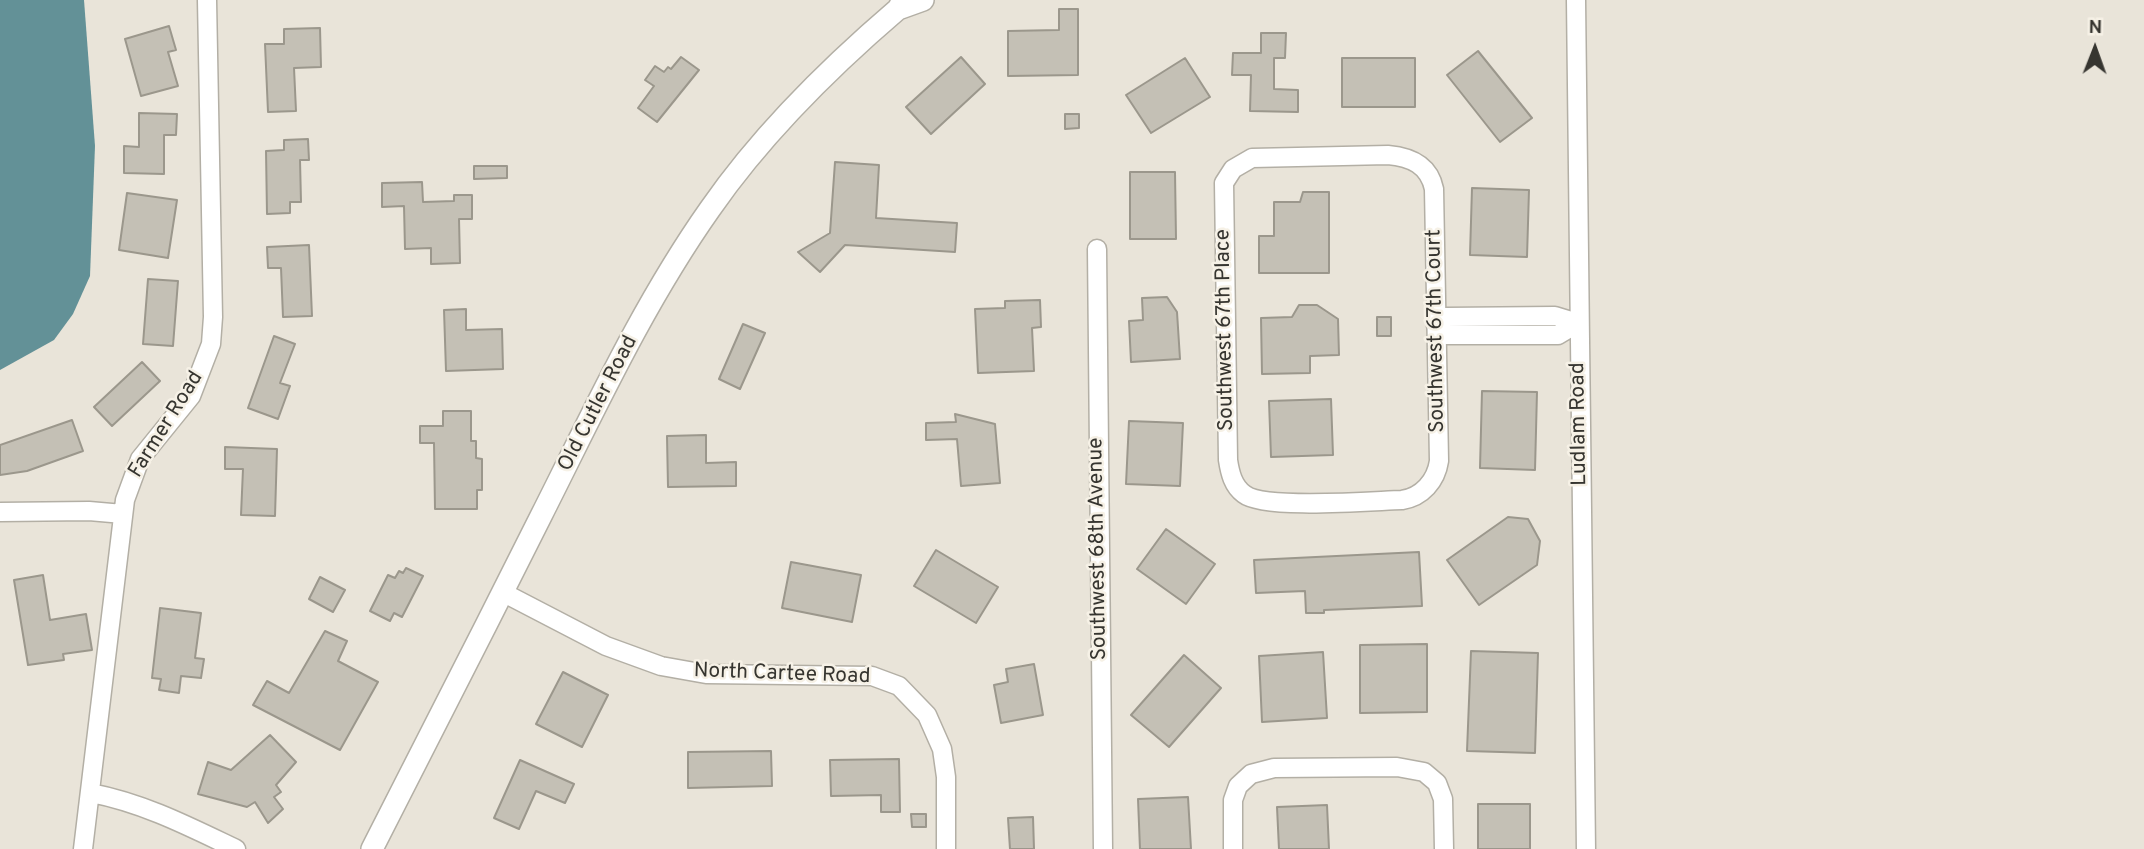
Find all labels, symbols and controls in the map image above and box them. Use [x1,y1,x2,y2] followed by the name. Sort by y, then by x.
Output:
[2060,14,2130,84] north arrow
[2088,16,2102,40] text: N
[1212,229,1240,431] street label: Southwest 67th Place
[1423,229,1451,433] street label: Southwest 67th Court
[554,332,644,476] street label: Old Cutler Road
[1566,362,1594,486] street label: Ludlam Road
[124,367,210,483] street label: Farmer Road
[1084,437,1114,661] street label: Southwest 68th Avenue
[693,659,871,691] street label: North Cartee Road

